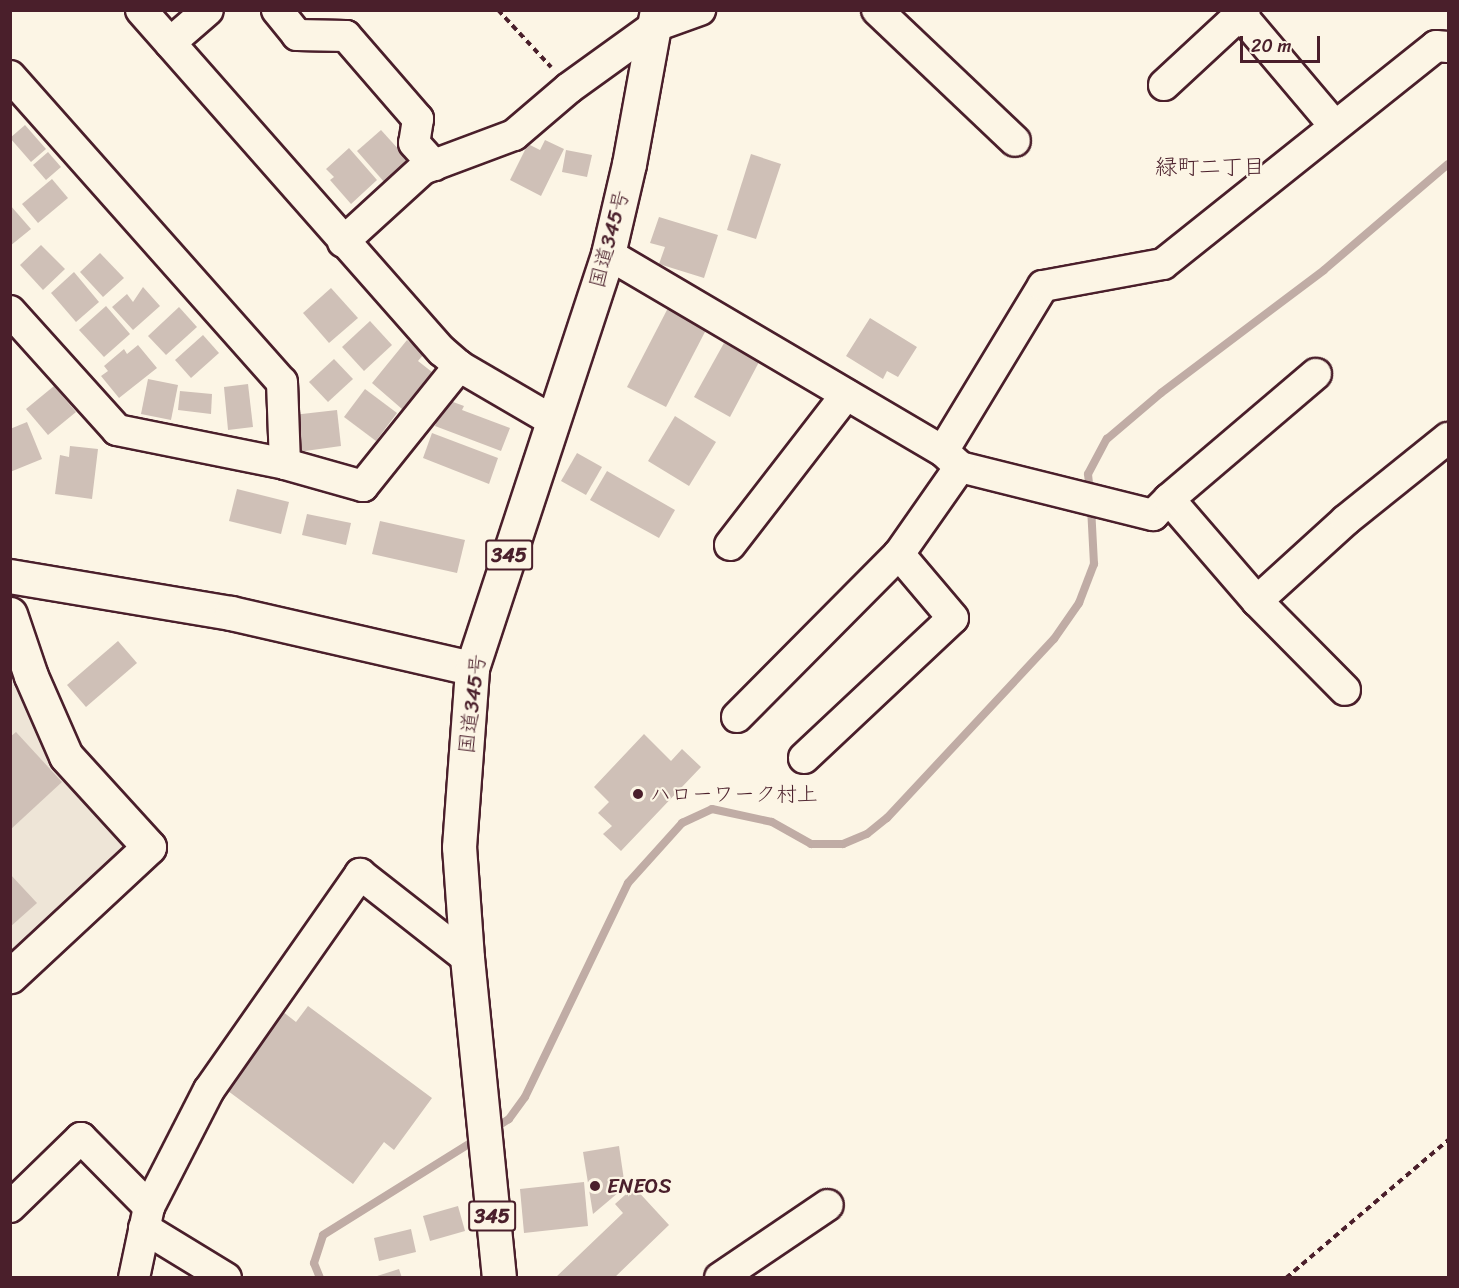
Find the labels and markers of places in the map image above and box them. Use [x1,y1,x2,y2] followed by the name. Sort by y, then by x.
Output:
[650,781,818,807] place label: ハローワーク村上
[631,787,645,801] marker: ハローワーク村上
[607,1173,672,1199] place label: ENEOS
[588,1179,602,1193] marker: ENEOS

